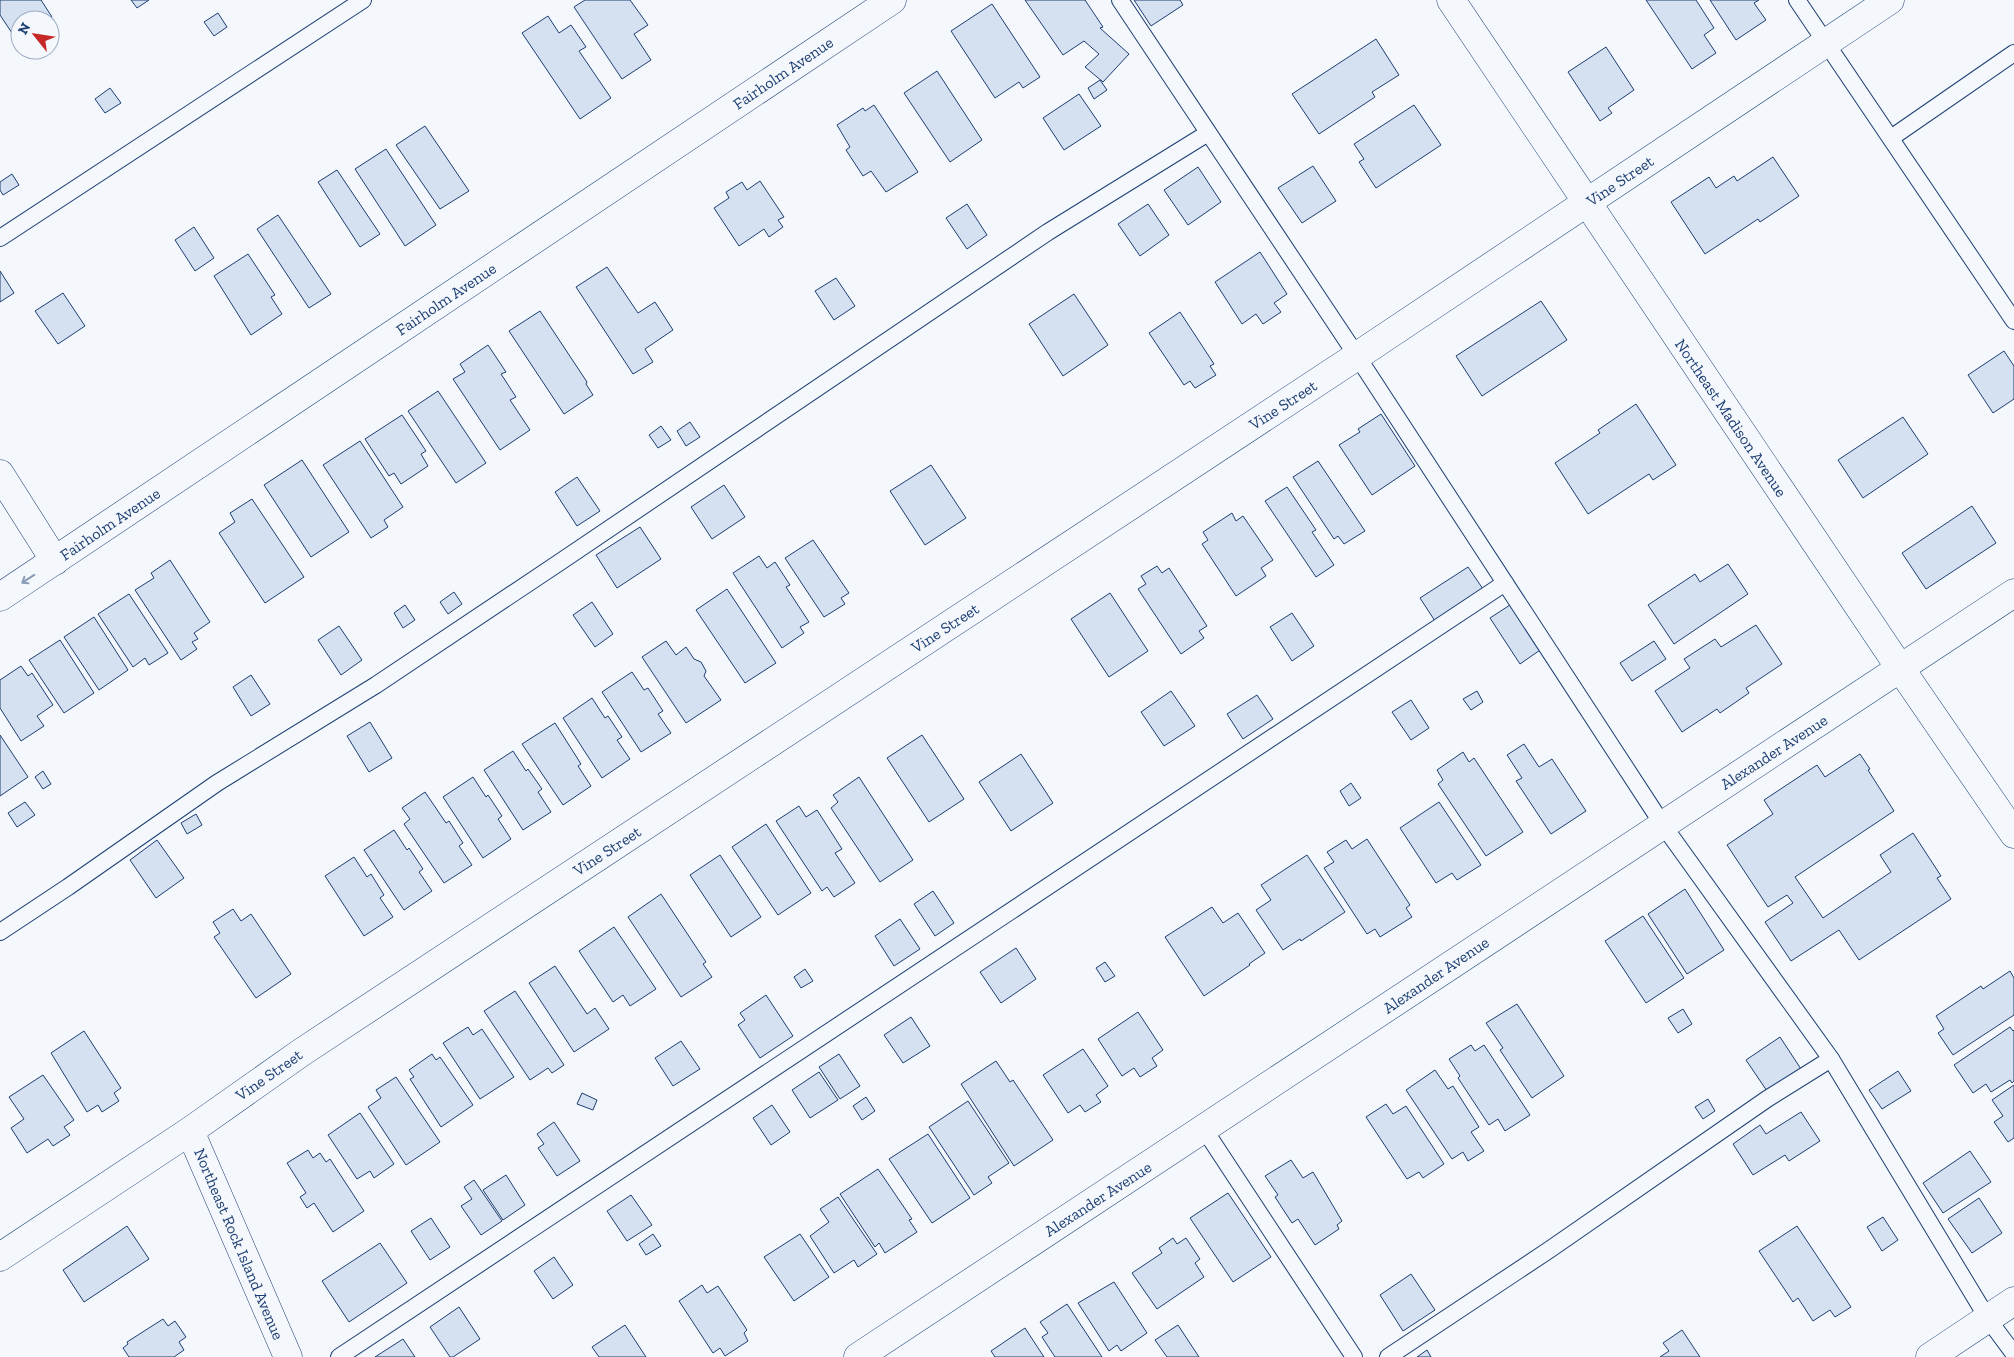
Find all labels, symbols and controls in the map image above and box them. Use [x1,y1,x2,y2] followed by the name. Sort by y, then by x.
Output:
[10,10,60,60] north arrow
[14,20,34,38] text: N
[729,33,837,113] street label: Fairholm Avenue
[1582,152,1657,211] street label: Vine Street
[392,259,500,339] street label: Fairholm Avenue
[1671,335,1791,501] street label: Northeast Madison Avenue
[1245,376,1321,434] street label: Vine Street
[56,484,164,564] street label: Fairholm Avenue
[21,574,35,584] one-way arrow
[907,599,983,657] street label: Vine Street
[1717,710,1831,794] street label: Alexander Avenue
[569,822,645,880] street label: Vine Street
[1379,933,1493,1017] street label: Alexander Avenue
[231,1045,306,1105] street label: Vine Street
[190,1145,288,1343] street label: Northeast Rock Island Avenue
[1041,1157,1155,1241] street label: Alexander Avenue

